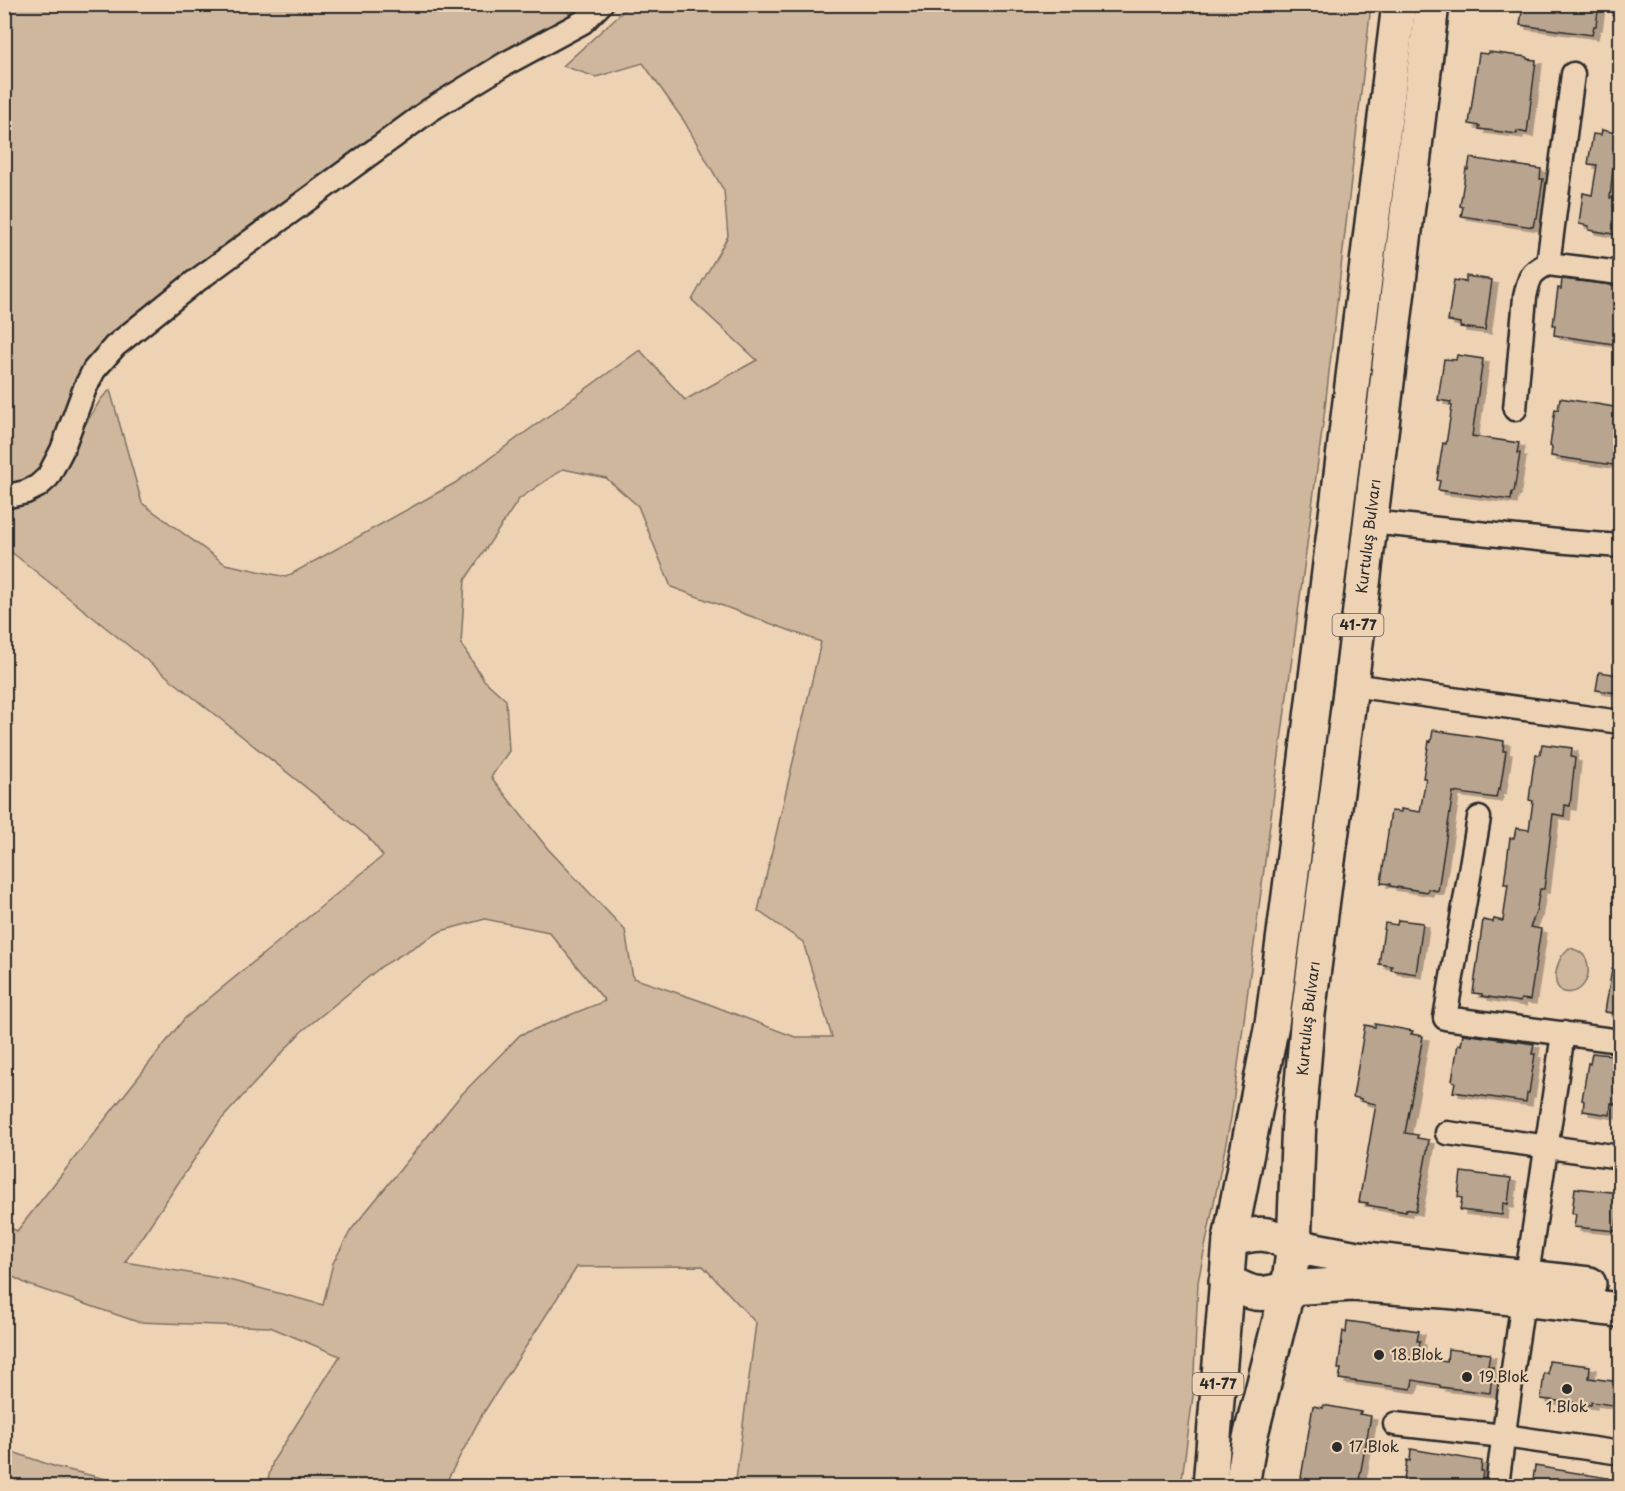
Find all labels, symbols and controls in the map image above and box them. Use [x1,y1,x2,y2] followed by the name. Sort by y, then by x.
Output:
[1349,477,1385,595] street label: Kurtuluş Bulvarı
[1332,614,1384,636] road number: 41-77
[1290,960,1325,1077] street label: Kurtuluş Bulvarı
[1391,1342,1444,1365] place label: 18.Blok
[1372,1348,1386,1362] marker: 18.Blok
[1479,1364,1529,1387] place label: 19.Blok
[1460,1370,1474,1384] marker: 19.Blok
[1192,1373,1244,1395] road number: 41-77
[1560,1382,1574,1396] marker: 1.Blok
[1546,1394,1589,1417] place label: 1.Blok
[1349,1434,1400,1457] place label: 17.Blok
[1330,1440,1344,1454] marker: 17.Blok

